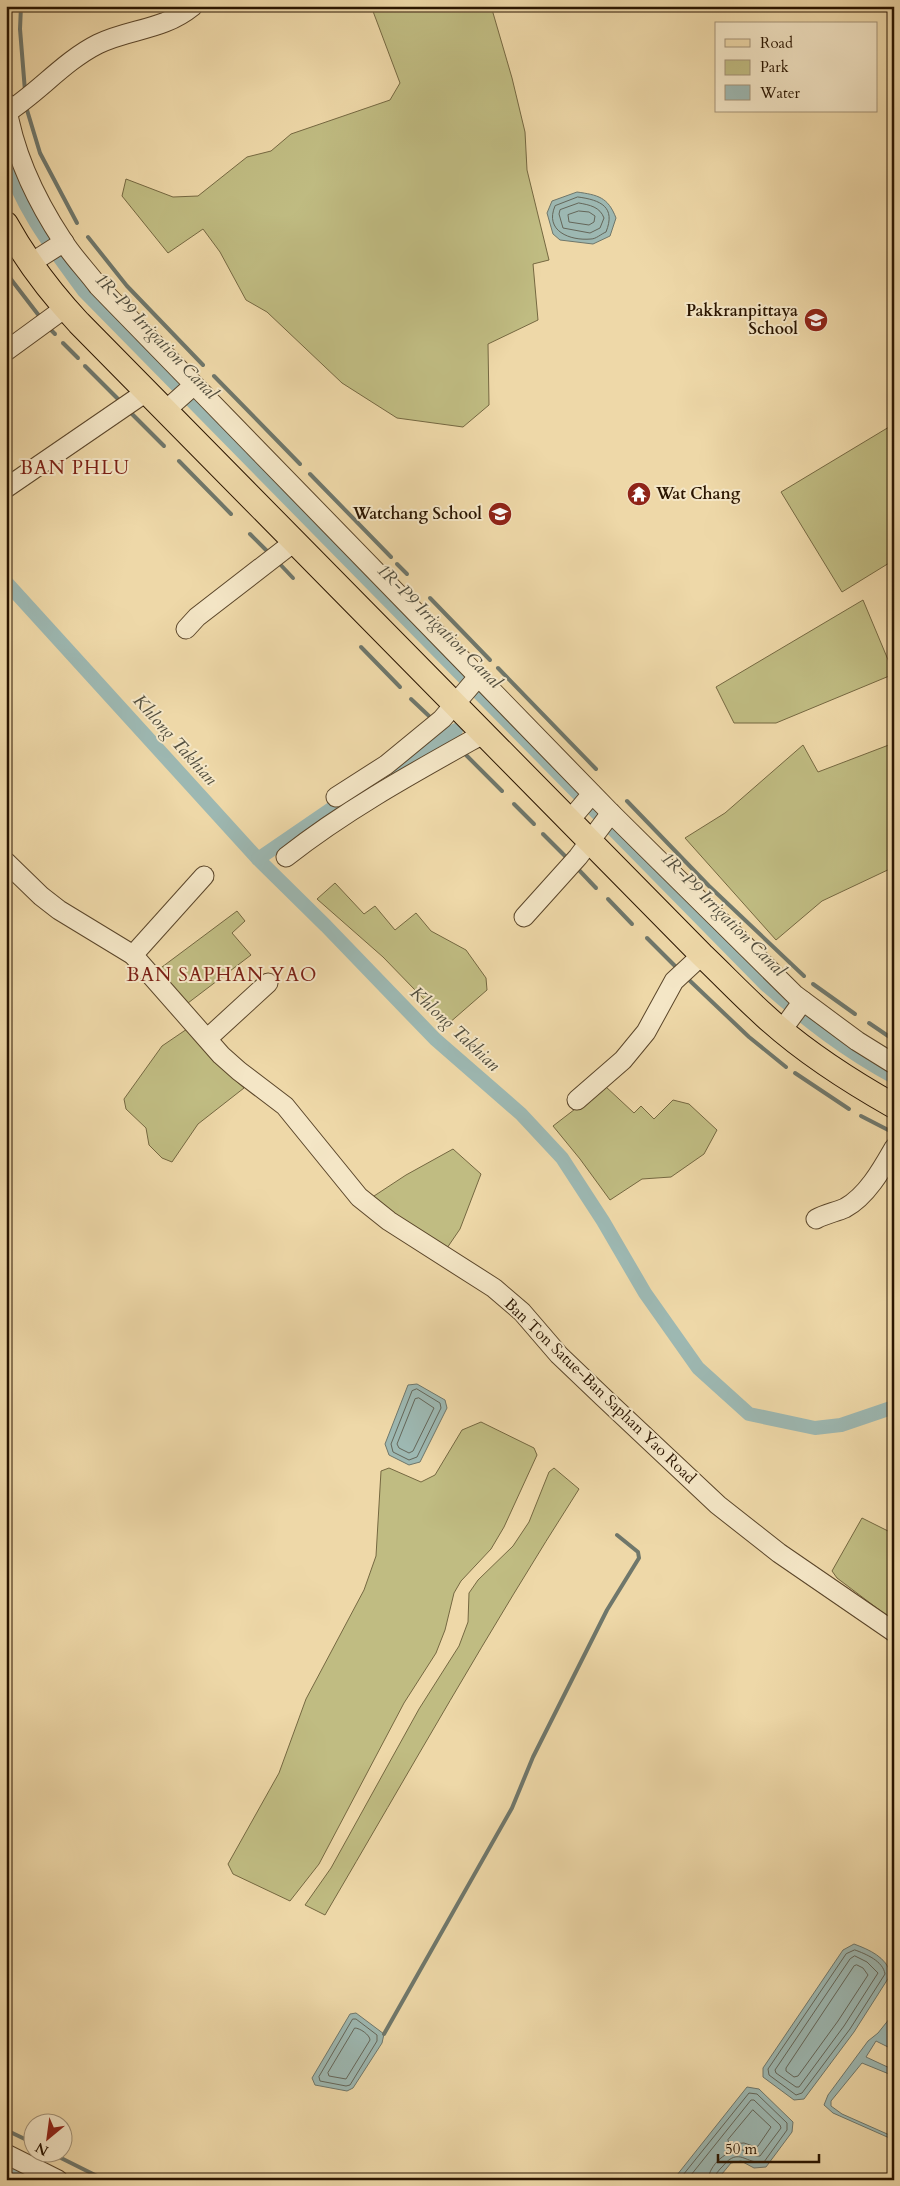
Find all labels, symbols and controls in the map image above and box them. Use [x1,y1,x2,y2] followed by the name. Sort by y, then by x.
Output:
[715,22,878,112] legend
[760,33,793,53] text: Road
[760,57,789,77] text: Park
[759,83,801,103] text: Water
[89,267,224,406] water label: 1R-P9 Irrigation Canal
[686,300,798,340] place label: Pakkranpittaya School
[803,307,829,333] school or university icon: Pakkranpittaya School
[20,455,130,481] district label: BAN PHLU
[626,481,652,507] temple icon: Wat Chang
[655,483,741,505] place label: Wat Chang
[487,501,513,527] school or university icon: Watchang School
[352,503,482,525] place label: Watchang School
[371,558,508,695] water label: 1R-P9 Irrigation Canal
[127,689,223,791] water label: Khlong Takhian
[655,846,792,983] water label: 1R-P9 Irrigation Canal
[127,962,317,988] district label: BAN SAPHAN YAO
[405,981,506,1077] water label: Khlong Takhian
[499,1293,701,1489] street label: Ban Ton Satue-Ban Saphan Yao Road
[22,2114,72,2164] north arrow
[718,2131,819,2163] scale bar
[32,2138,52,2160] text: N
[725,2139,757,2159] text: 50 m

